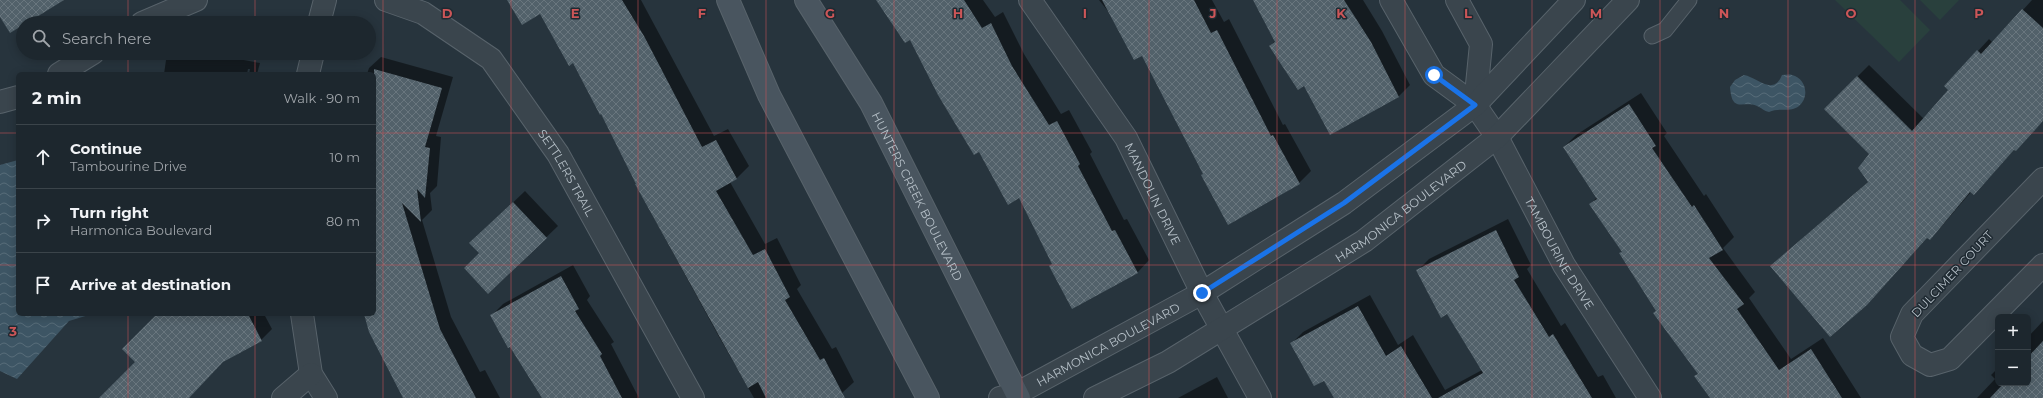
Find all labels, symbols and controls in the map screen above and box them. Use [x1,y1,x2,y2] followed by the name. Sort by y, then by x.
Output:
[442,5,453,21] text: D
[571,5,580,21] text: E
[698,5,706,21] text: F
[825,5,835,21] text: G
[953,5,963,21] text: H
[1083,5,1087,21] text: I
[1208,5,1217,21] text: J
[1336,5,1346,21] text: K
[1464,5,1472,21] text: L
[1590,5,1602,21] text: M
[1719,5,1729,21] text: N
[1846,5,1857,21] text: O
[1974,5,1984,21] text: P
[16,16,376,60] search box
[30,27,52,49] icon: search
[62,29,151,48] text: Search here
[1425,66,1443,84] route start
[32,88,82,108] text: 2 min
[284,90,360,106] text: Walk · 90 m
[869,109,966,283] street label: HUNTERS CREEK BOULEVARD
[535,126,598,219] street label: SETTLERS TRAIL
[70,139,142,158] text: Continue
[1122,140,1185,247] street label: MANDOLIN DRIVE
[32,146,54,168] icon: ahead
[330,149,360,165] text: 10 m
[1332,156,1469,265] street label: HARMONICA BOULEVARD
[70,158,187,174] text: Tambourine Drive
[1522,194,1598,312] street label: TAMBOURINE DRIVE
[70,203,149,222] text: Turn right
[32,210,54,232] icon: right
[326,213,360,229] text: 80 m
[70,222,212,238] text: Harmonica Boulevard
[1908,228,1996,320] street label: DULCIMER COURT
[32,274,54,296] icon: arrive
[70,275,231,294] text: Arrive at destination
[1193,284,1211,302] route end
[1034,299,1182,389] street label: HARMONICA BOULEVARD
[1995,314,2031,386] map controls
[1995,314,2031,350] button: +
[8,323,17,339] text: 3
[1995,350,2031,386] button: −

